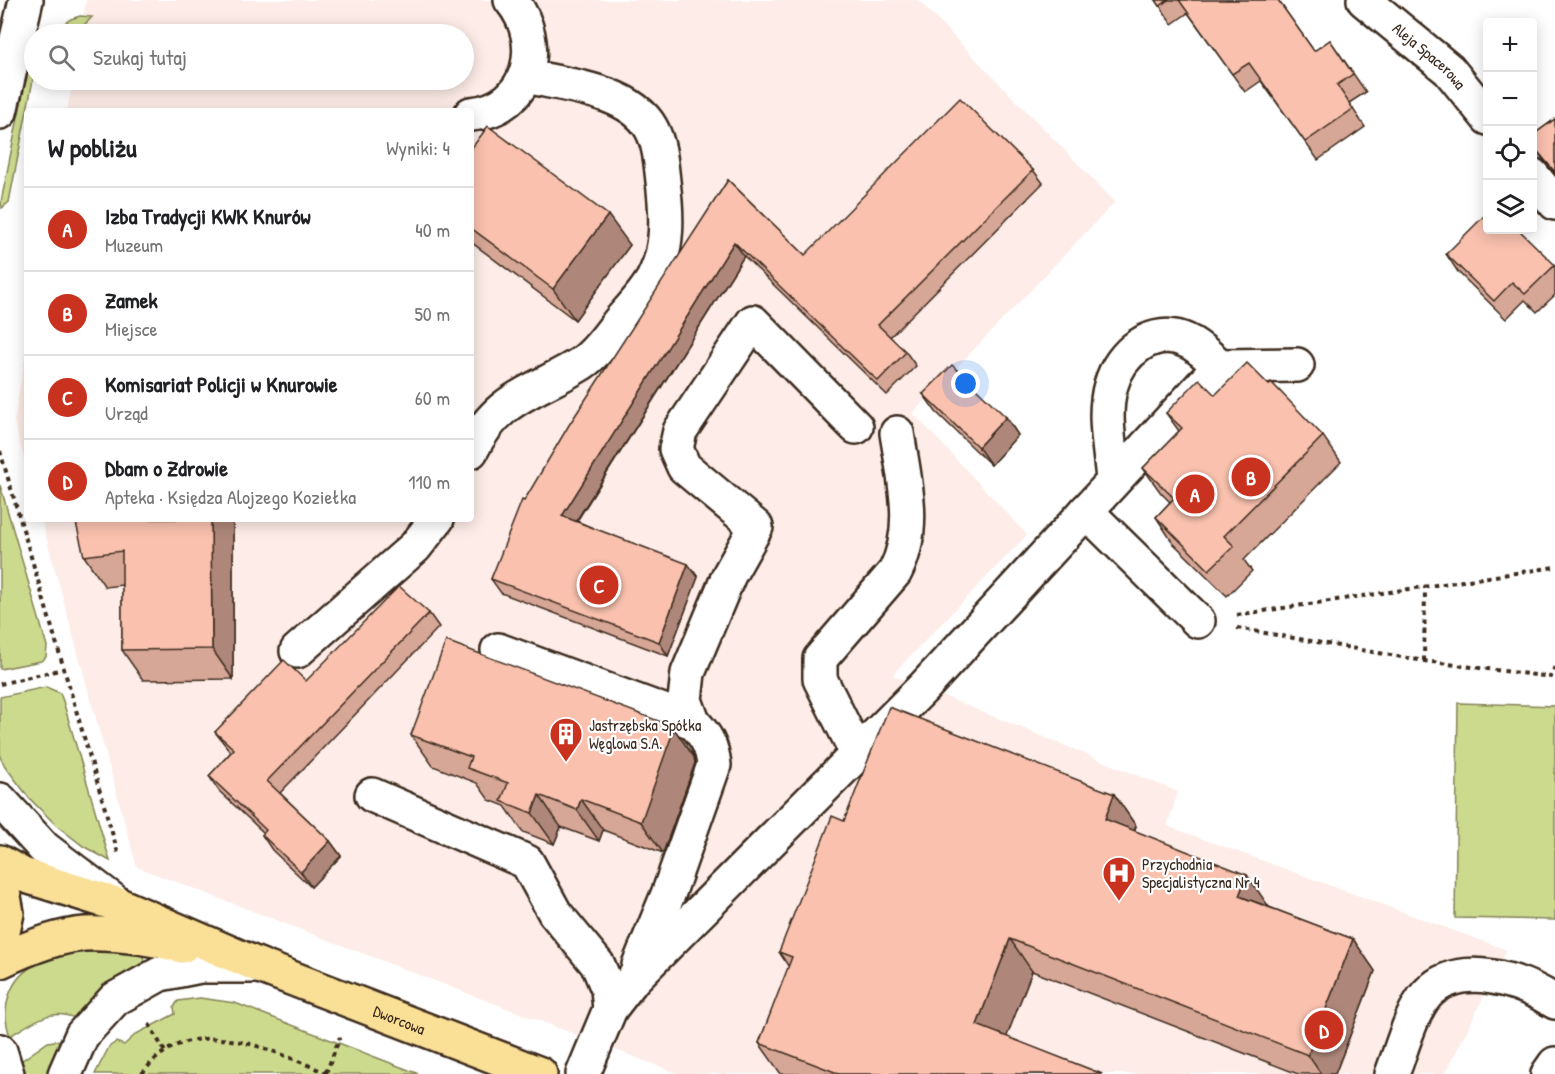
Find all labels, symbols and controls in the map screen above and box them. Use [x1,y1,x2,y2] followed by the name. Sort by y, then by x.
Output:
[1388,17,1471,94] street label: Aleja Spacerowa
[1483,18,1537,234] map controls
[1483,18,1537,72] button: +
[24,24,474,90] search box
[45,41,78,74] icon: search
[93,42,187,72] text: Szukaj tutaj
[1483,72,1537,126] button: −
[1483,126,1537,180] button: locate
[48,130,137,165] text: W pobliżu
[386,134,450,161] text: Wyniki: 4
[1483,180,1537,234] button: layers
[105,201,311,231] text: Izba Tradycji KWK Knurów
[63,216,72,243] text: A
[415,216,450,243] text: 40 m
[105,231,163,258] text: Muzeum
[105,285,158,315] text: Zamek
[62,300,73,327] text: B
[414,300,450,327] text: 50 m
[105,315,157,342] text: Miejsce
[105,369,338,399] text: Komisariat Policji w Knurowie
[951,369,980,398] your location
[62,384,73,411] text: C
[415,384,450,411] text: 60 m
[105,399,148,426] text: Urząd
[105,453,228,483] text: Dbam o Zdrowie
[1232,454,1270,500] pin: B
[63,468,72,495] text: D
[408,468,450,495] text: 110 m
[1176,472,1214,516] pin: A
[105,483,356,510] text: Apteka · Księdza Alojzego Koziełka
[580,562,618,608] pin: C
[589,714,701,754] place label: Jastrzębska Spółka Węglowa S.A.
[548,716,584,763] building icon: Jastrzębska Spółka Węglowa S.A.
[1142,853,1260,893] place label: Przychodnia Specjalistyczna Nr 4
[1101,855,1137,902] hospital icon: Przychodnia Specjalistyczna Nr 4
[370,1000,429,1040] street label: Dworcowa
[1304,1008,1344,1052] pin: D

